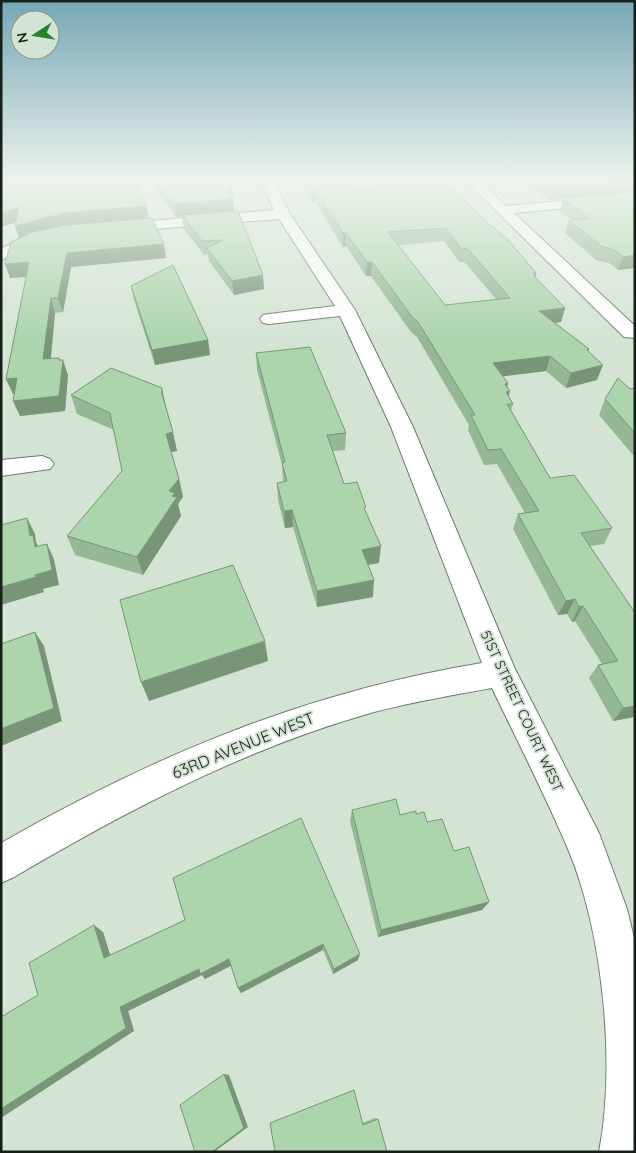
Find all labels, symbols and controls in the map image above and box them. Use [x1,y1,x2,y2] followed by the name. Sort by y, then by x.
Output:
[10,10,60,60] north arrow
[12,31,32,45] text: N
[477,627,567,795] street label: 51ST STREET COURT WEST
[169,707,317,783] street label: 63RD AVENUE WEST

